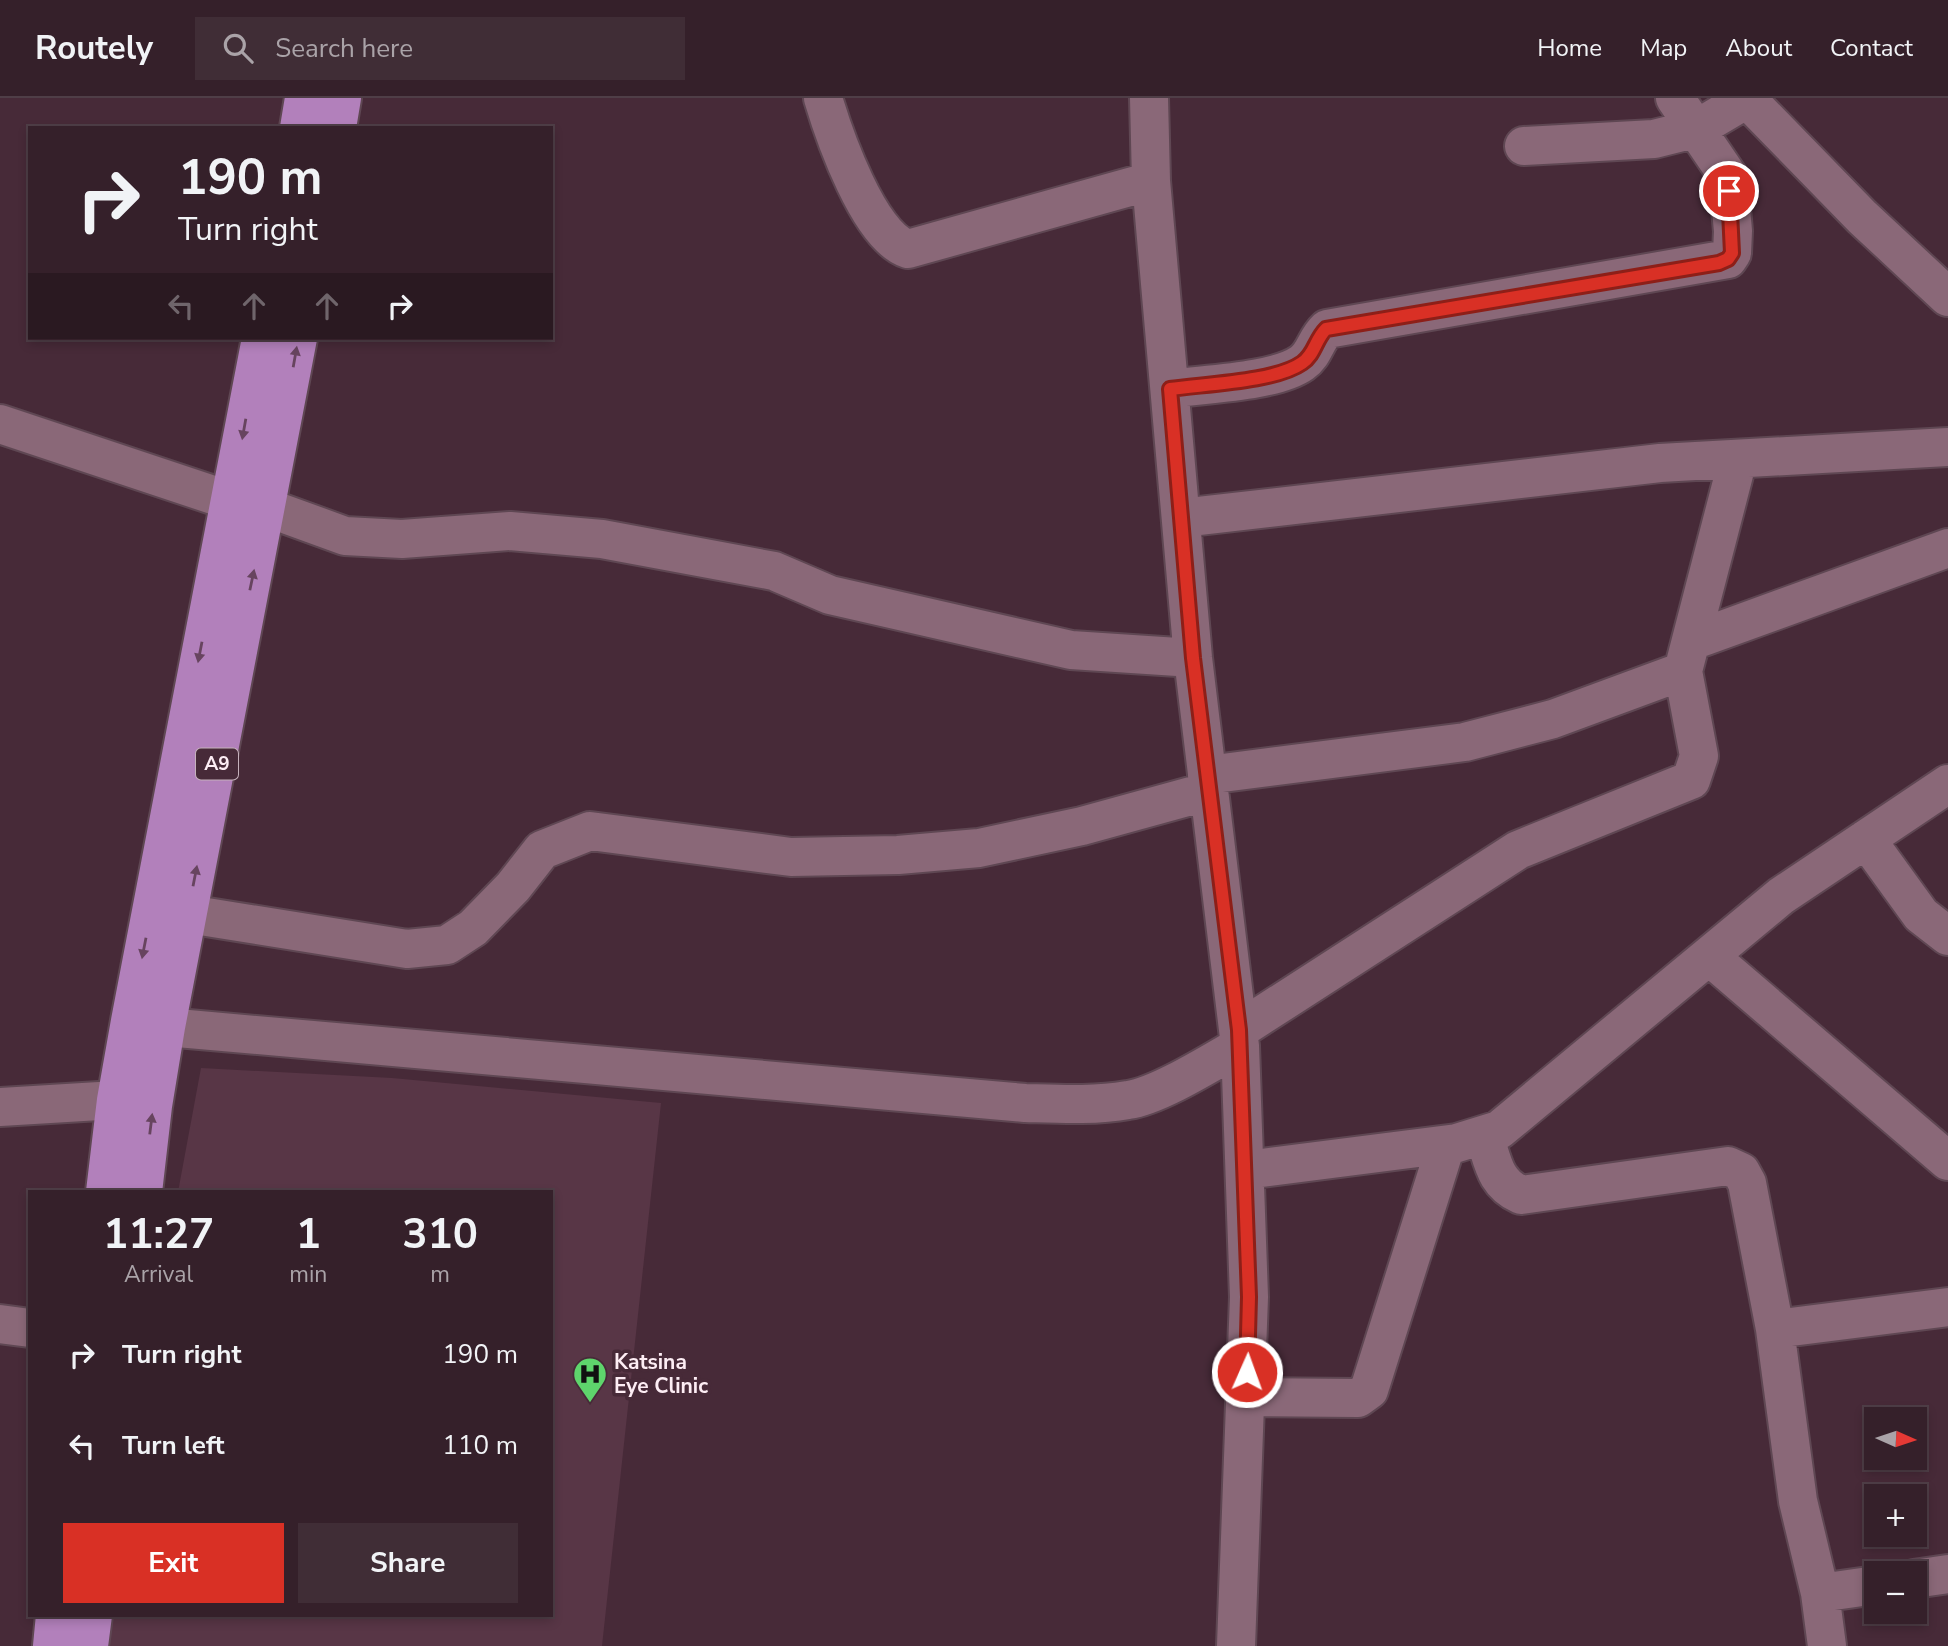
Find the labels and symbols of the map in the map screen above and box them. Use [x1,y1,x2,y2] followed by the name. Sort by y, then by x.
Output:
[1699,161,1759,221] pin
[290,346,301,368] one-way arrow
[238,418,249,440] one-way arrow
[247,569,258,591] one-way arrow
[194,641,205,663] one-way arrow
[196,748,238,779] road number: A9
[190,865,201,887] one-way arrow
[138,937,149,959] one-way arrow
[145,1113,156,1135] one-way arrow
[1210,1335,1284,1409] position arrow
[614,1348,708,1400] place label: Katsina Eye Clinic
[571,1355,609,1404] hospital icon: Katsina Eye Clinic
[1864,1407,1927,1470] north arrow

